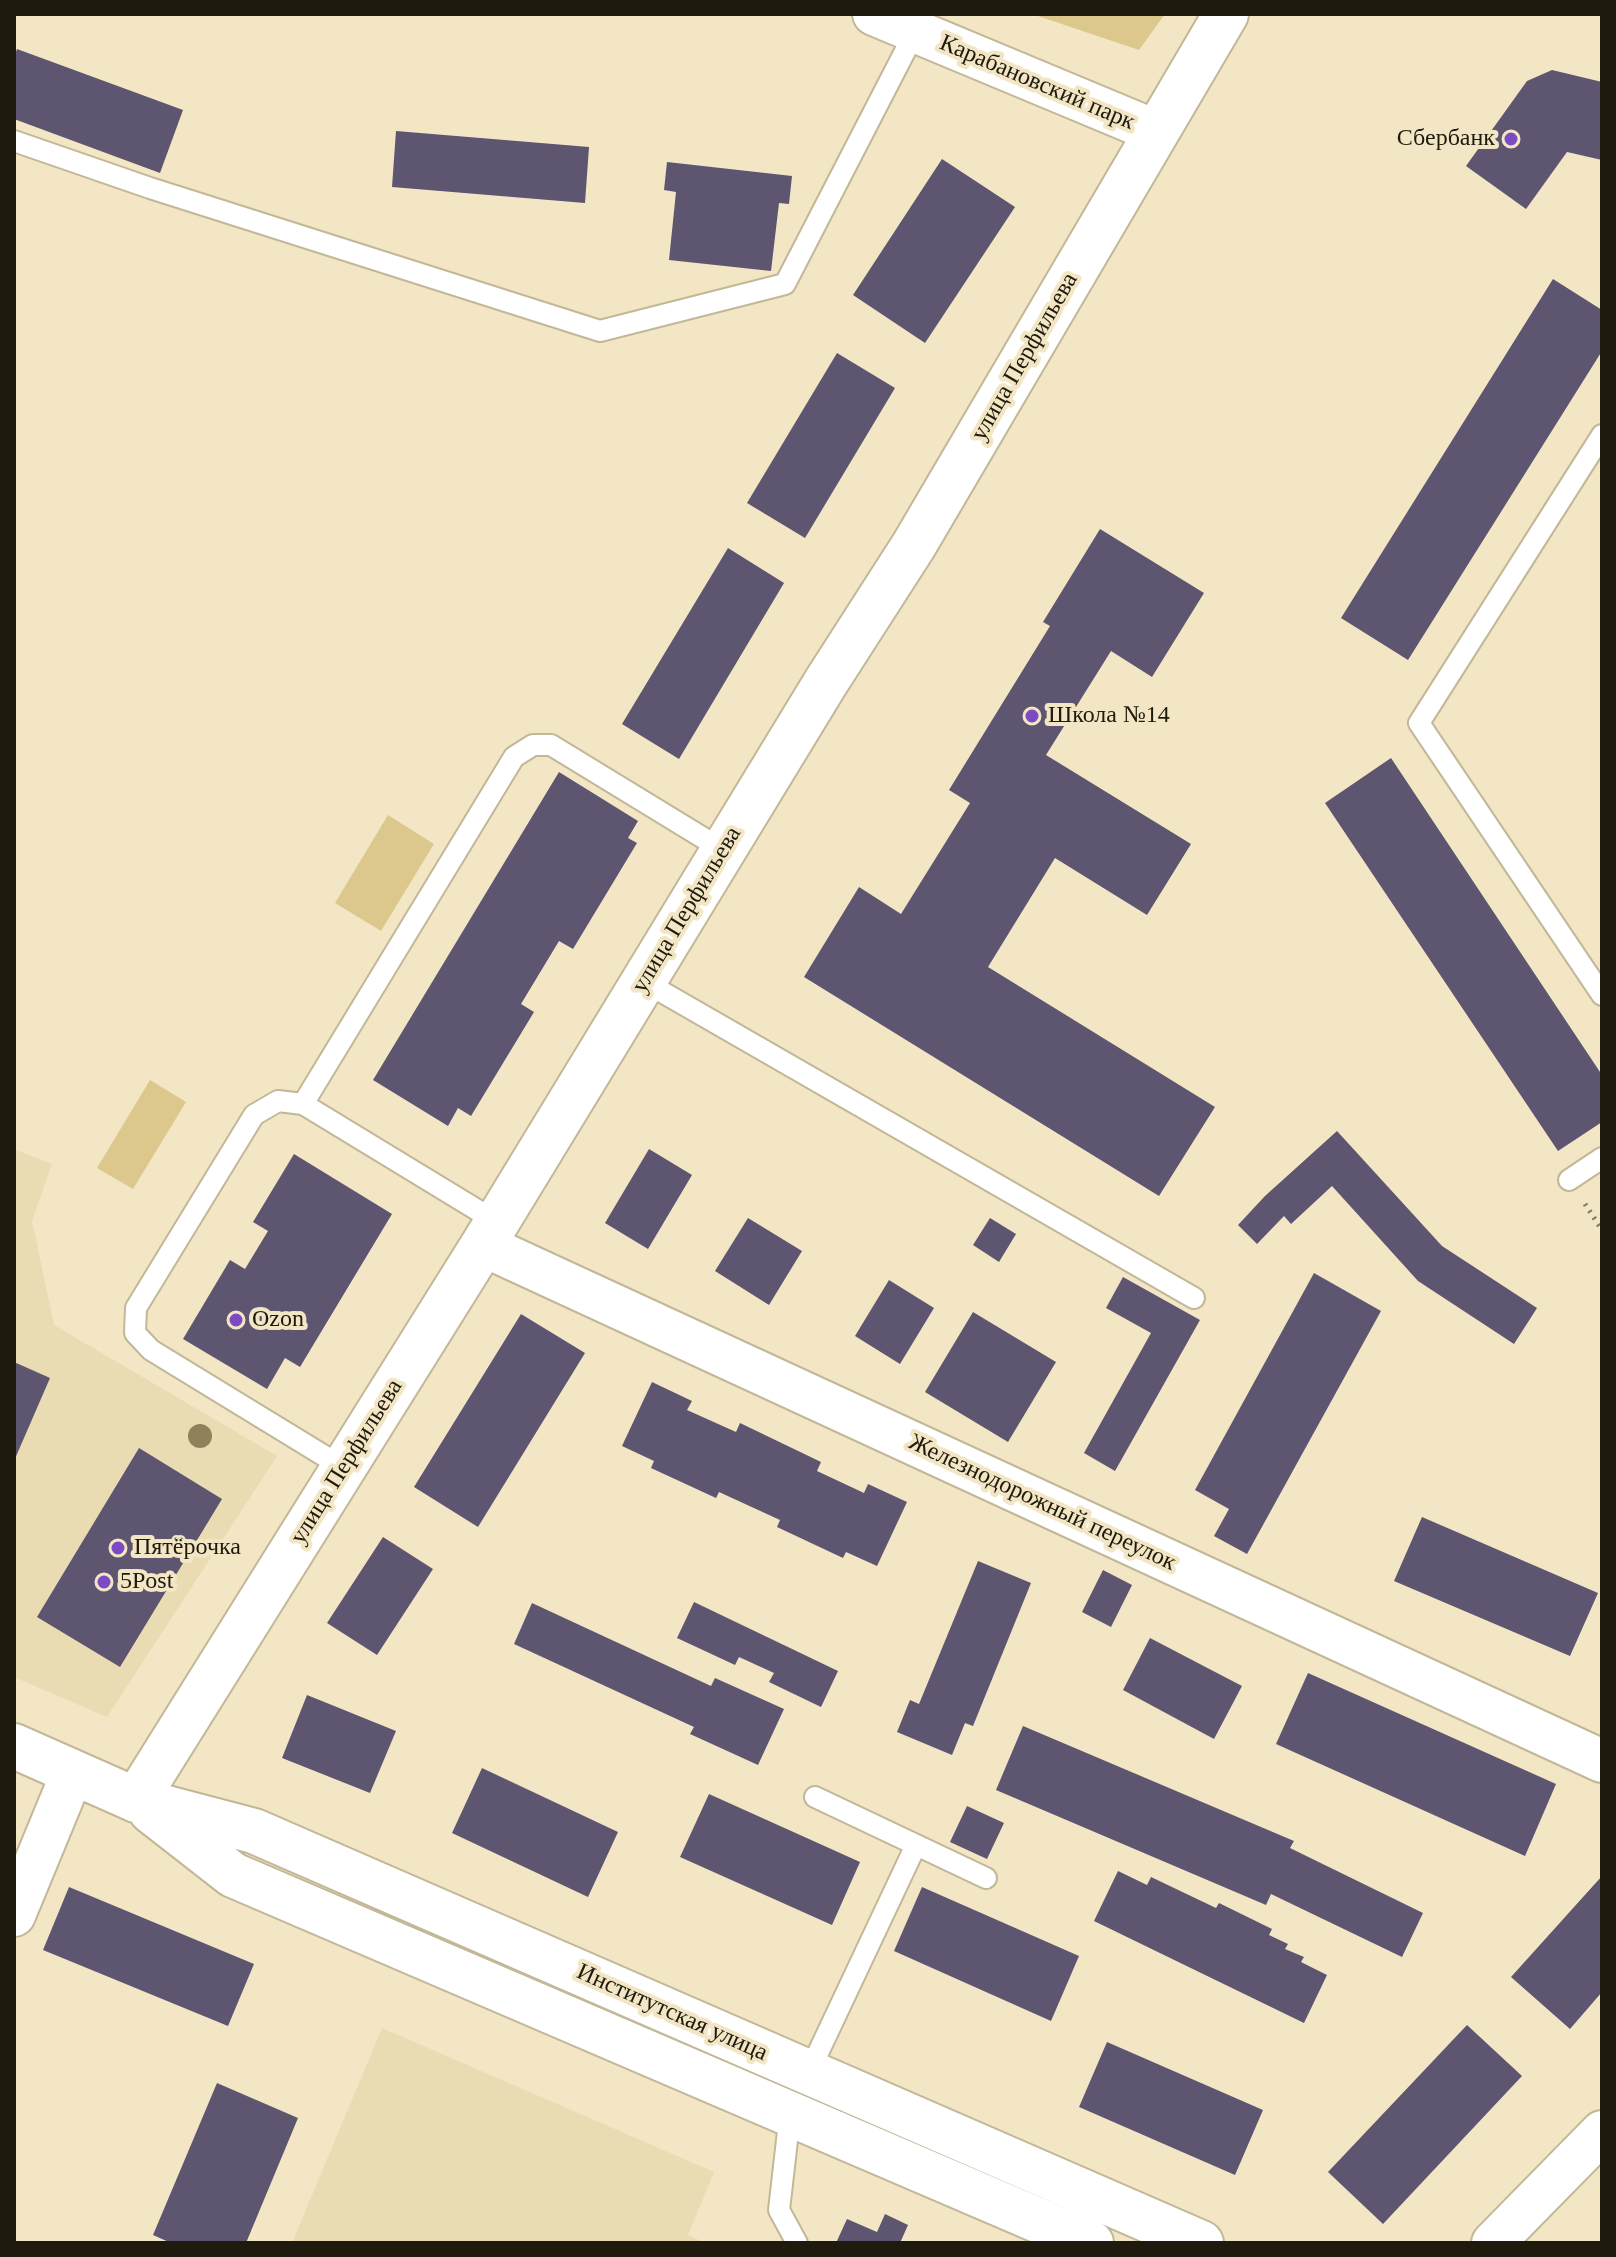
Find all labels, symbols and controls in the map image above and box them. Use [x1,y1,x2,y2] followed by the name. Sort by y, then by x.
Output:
[935,29,1139,137] street label: Карабановский парк
[1397,125,1495,153] place label: Сбербанк
[1502,130,1520,148] marker: Сбербанк
[965,268,1085,446] street label: улица Перфильева
[1048,702,1170,730] place label: Школа №14
[1023,707,1041,725] marker: Школа №14
[626,822,748,998] street label: улица Перфильева
[252,1306,304,1334] place label: Ozon
[227,1311,245,1329] marker: Ozon
[285,1374,409,1550] street label: улица Перфильева
[904,1428,1180,1578] street label: Железнодорожный переулок
[134,1534,241,1562] place label: Пятёрочка
[109,1539,127,1557] marker: Пятёрочка
[120,1568,173,1596] place label: 5Post
[95,1573,113,1591] marker: 5Post
[572,1958,772,2068] street label: Институтская улица

